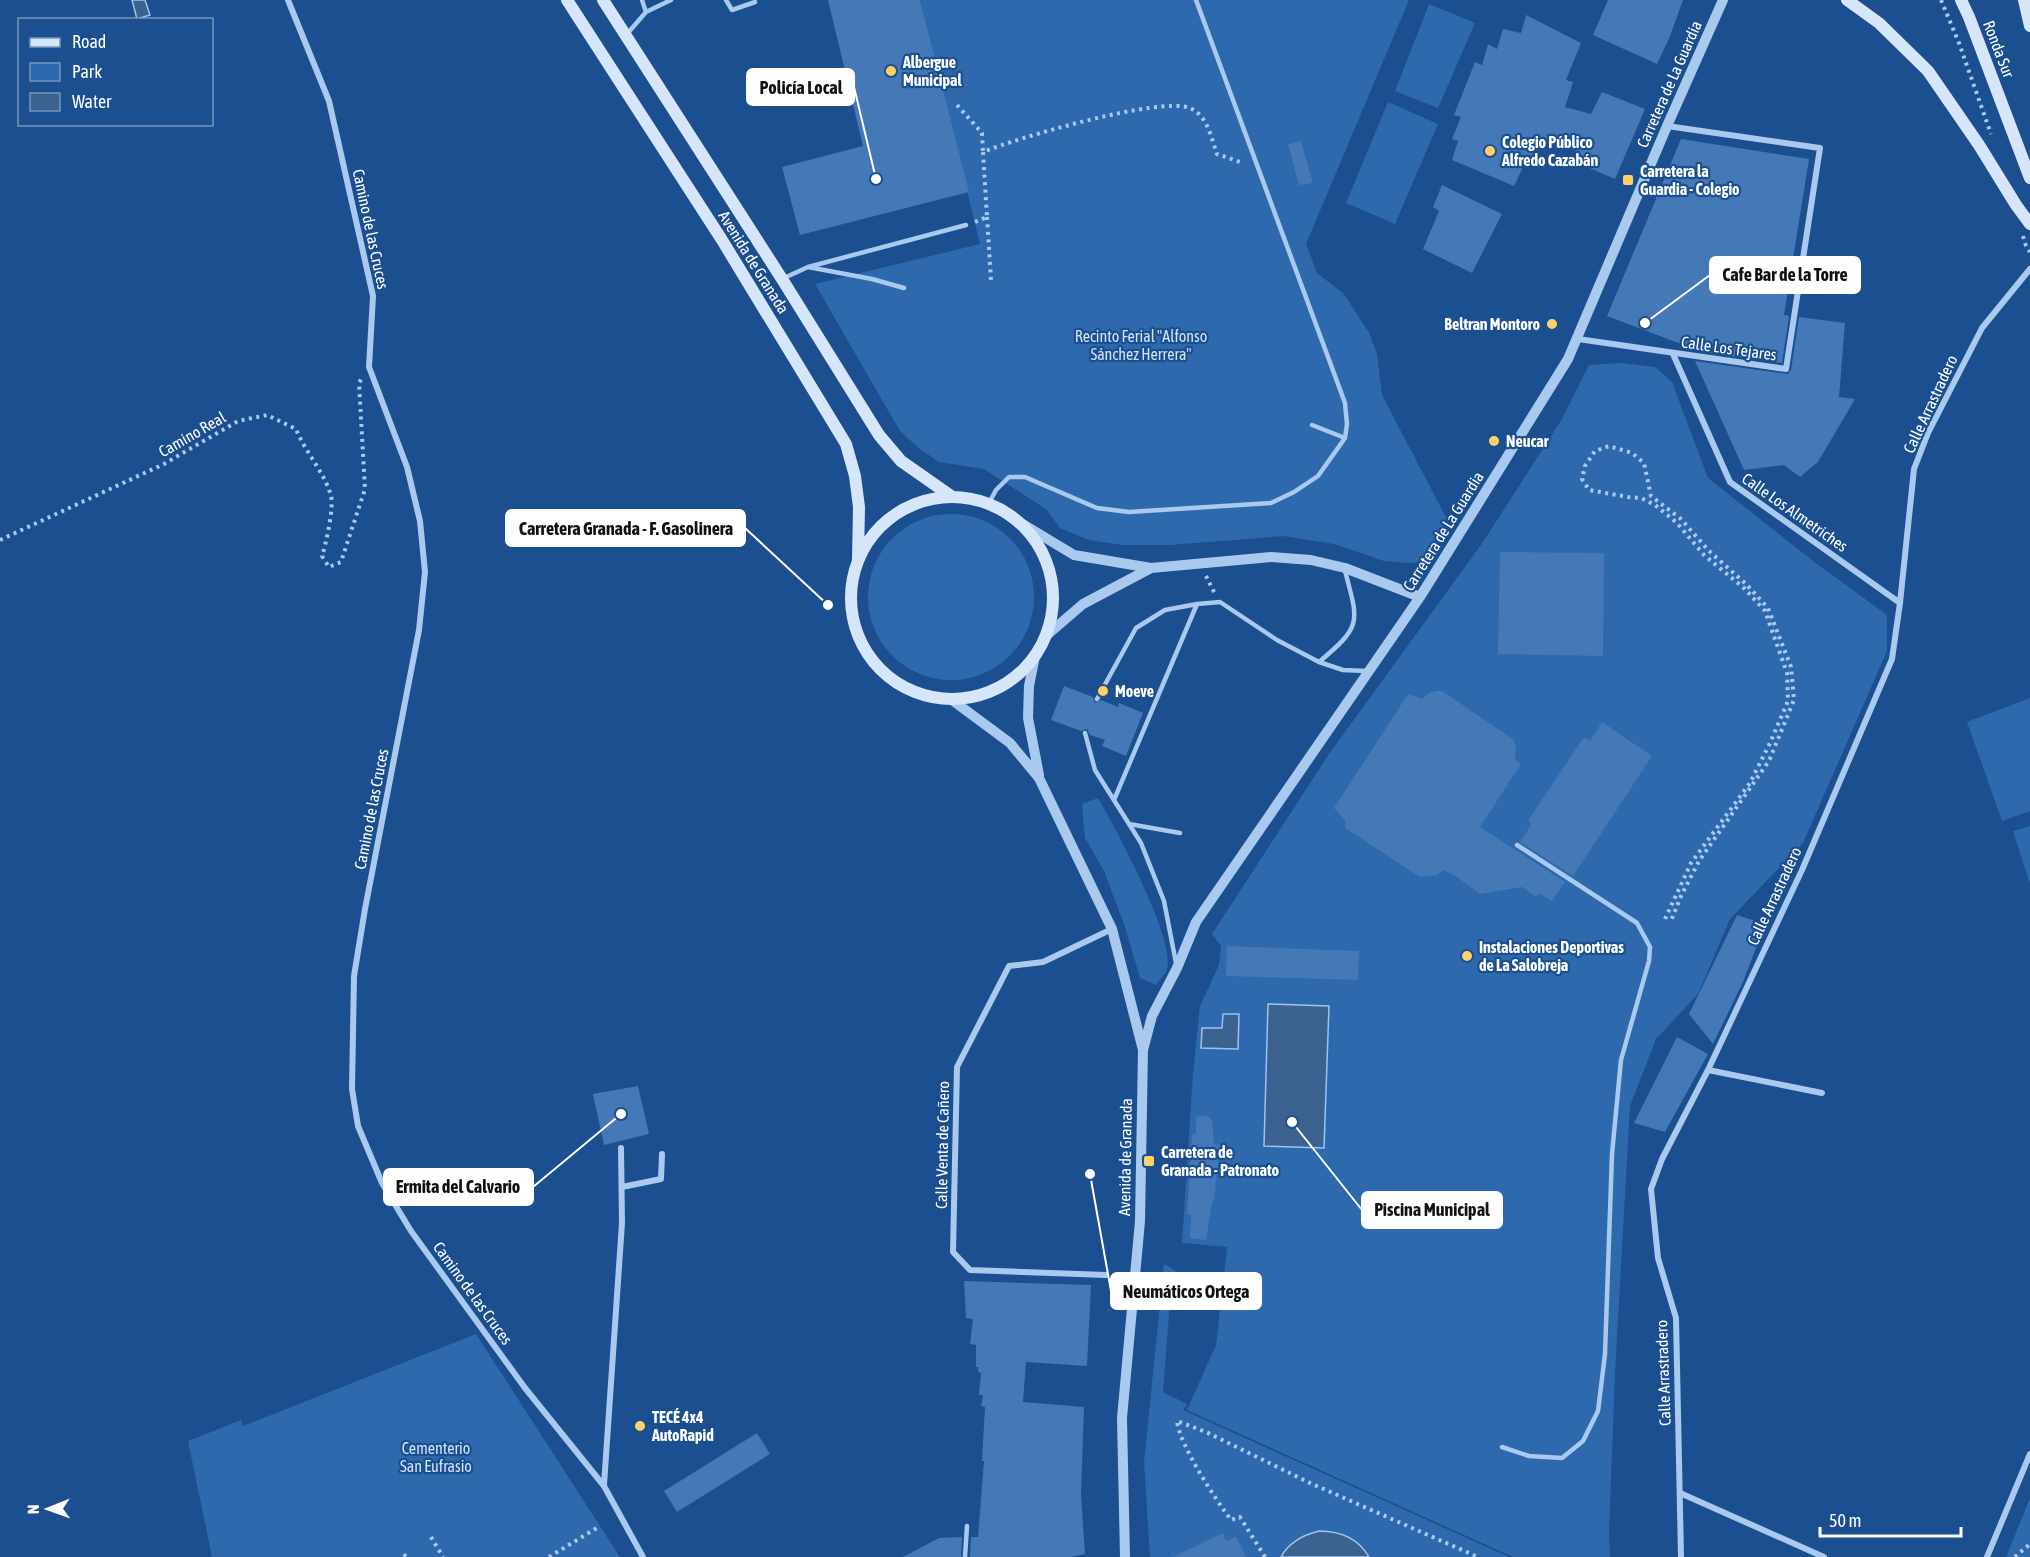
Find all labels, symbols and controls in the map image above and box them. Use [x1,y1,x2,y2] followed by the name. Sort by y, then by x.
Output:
[18,18,213,126] legend
[1633,18,1705,150] street label: Carretera de La Guardia
[1980,18,2018,80] street label: Ronda Sur
[72,31,106,52] text: Road
[902,53,963,89] place label: Albergue Municipal
[72,61,102,82] text: Park
[884,64,898,78] marker: Albergue Municipal
[747,69,854,105] callout: Policía Local
[760,77,843,98] text: Policía Local
[72,91,112,112] text: Water
[1501,133,1599,169] place label: Colegio Público Alfredo Cazabán
[1483,144,1497,158] marker: Colegio Público Alfredo Cazabán
[1640,162,1740,198] place label: Carretera la Guardia - Colegio
[349,167,393,291] street label: Camino de las Cruces
[1621,173,1635,187] marker: Carretera la Guardia - Colegio
[715,207,793,317] street label: Avenida de Granada
[1710,257,1860,293] callout: Cafe Bar de la Torre
[1722,264,1848,285] text: Cafe Bar de la Torre
[1444,315,1540,333] place label: Beltran Montoro
[1545,317,1559,331] marker: Beltran Montoro
[1075,327,1207,363] park label: Recinto Ferial "Alfonso Sánchez Herrera"
[1680,332,1778,365] street label: Calle Los Tejares
[1899,352,1961,456] street label: Calle Arrastradero
[155,407,229,460] street label: Camino Real
[1506,432,1549,450] place label: Neucar
[1487,434,1501,448] marker: Neucar
[1399,468,1487,594] street label: Carretera de La Guardia
[1739,469,1851,555] street label: Calle Los Almetriches
[506,510,745,546] callout: Carretera Granada - F. Gasolinera
[519,518,733,539] text: Carretera Granada - F. Gasolinera
[1115,682,1154,700] place label: Moeve
[1096,684,1110,698] marker: Moeve
[350,747,392,871] street label: Camino de las Cruces
[1743,844,1805,948] street label: Calle Arrastradero
[1479,938,1624,974] place label: Instalaciones Deportivas de La Salobreja
[1460,949,1474,963] marker: Instalaciones Deportivas de La Salobreja
[932,1081,952,1209] street label: Calle Venta de Cañero
[1115,1098,1135,1216] street label: Avenida de Granada
[1161,1143,1279,1179] place label: Carretera de Granada - Patronato
[1142,1154,1156,1168] marker: Carretera de Granada - Patronato
[384,1169,533,1205] callout: Ermita del Calvario
[396,1176,520,1197] text: Ermita del Calvario
[1362,1192,1502,1228] callout: Piscina Municipal
[1374,1199,1490,1220] text: Piscina Municipal
[430,1238,516,1348] street label: Camino de las Cruces
[1111,1273,1261,1309] callout: Neumáticos Ortega
[1123,1281,1249,1302] text: Neumáticos Ortega
[1652,1320,1674,1426] street label: Calle Arrastradero
[651,1408,714,1444] place label: TECÉ 4x4 AutoRapid
[633,1419,647,1433] marker: TECÉ 4x4 AutoRapid
[400,1439,472,1475] park label: Cementerio San Eufrasio
[18,1479,78,1539] north arrow
[1820,1500,1961,1538] scale bar
[24,1504,42,1514] text: N
[1829,1510,1861,1531] text: 50 m

